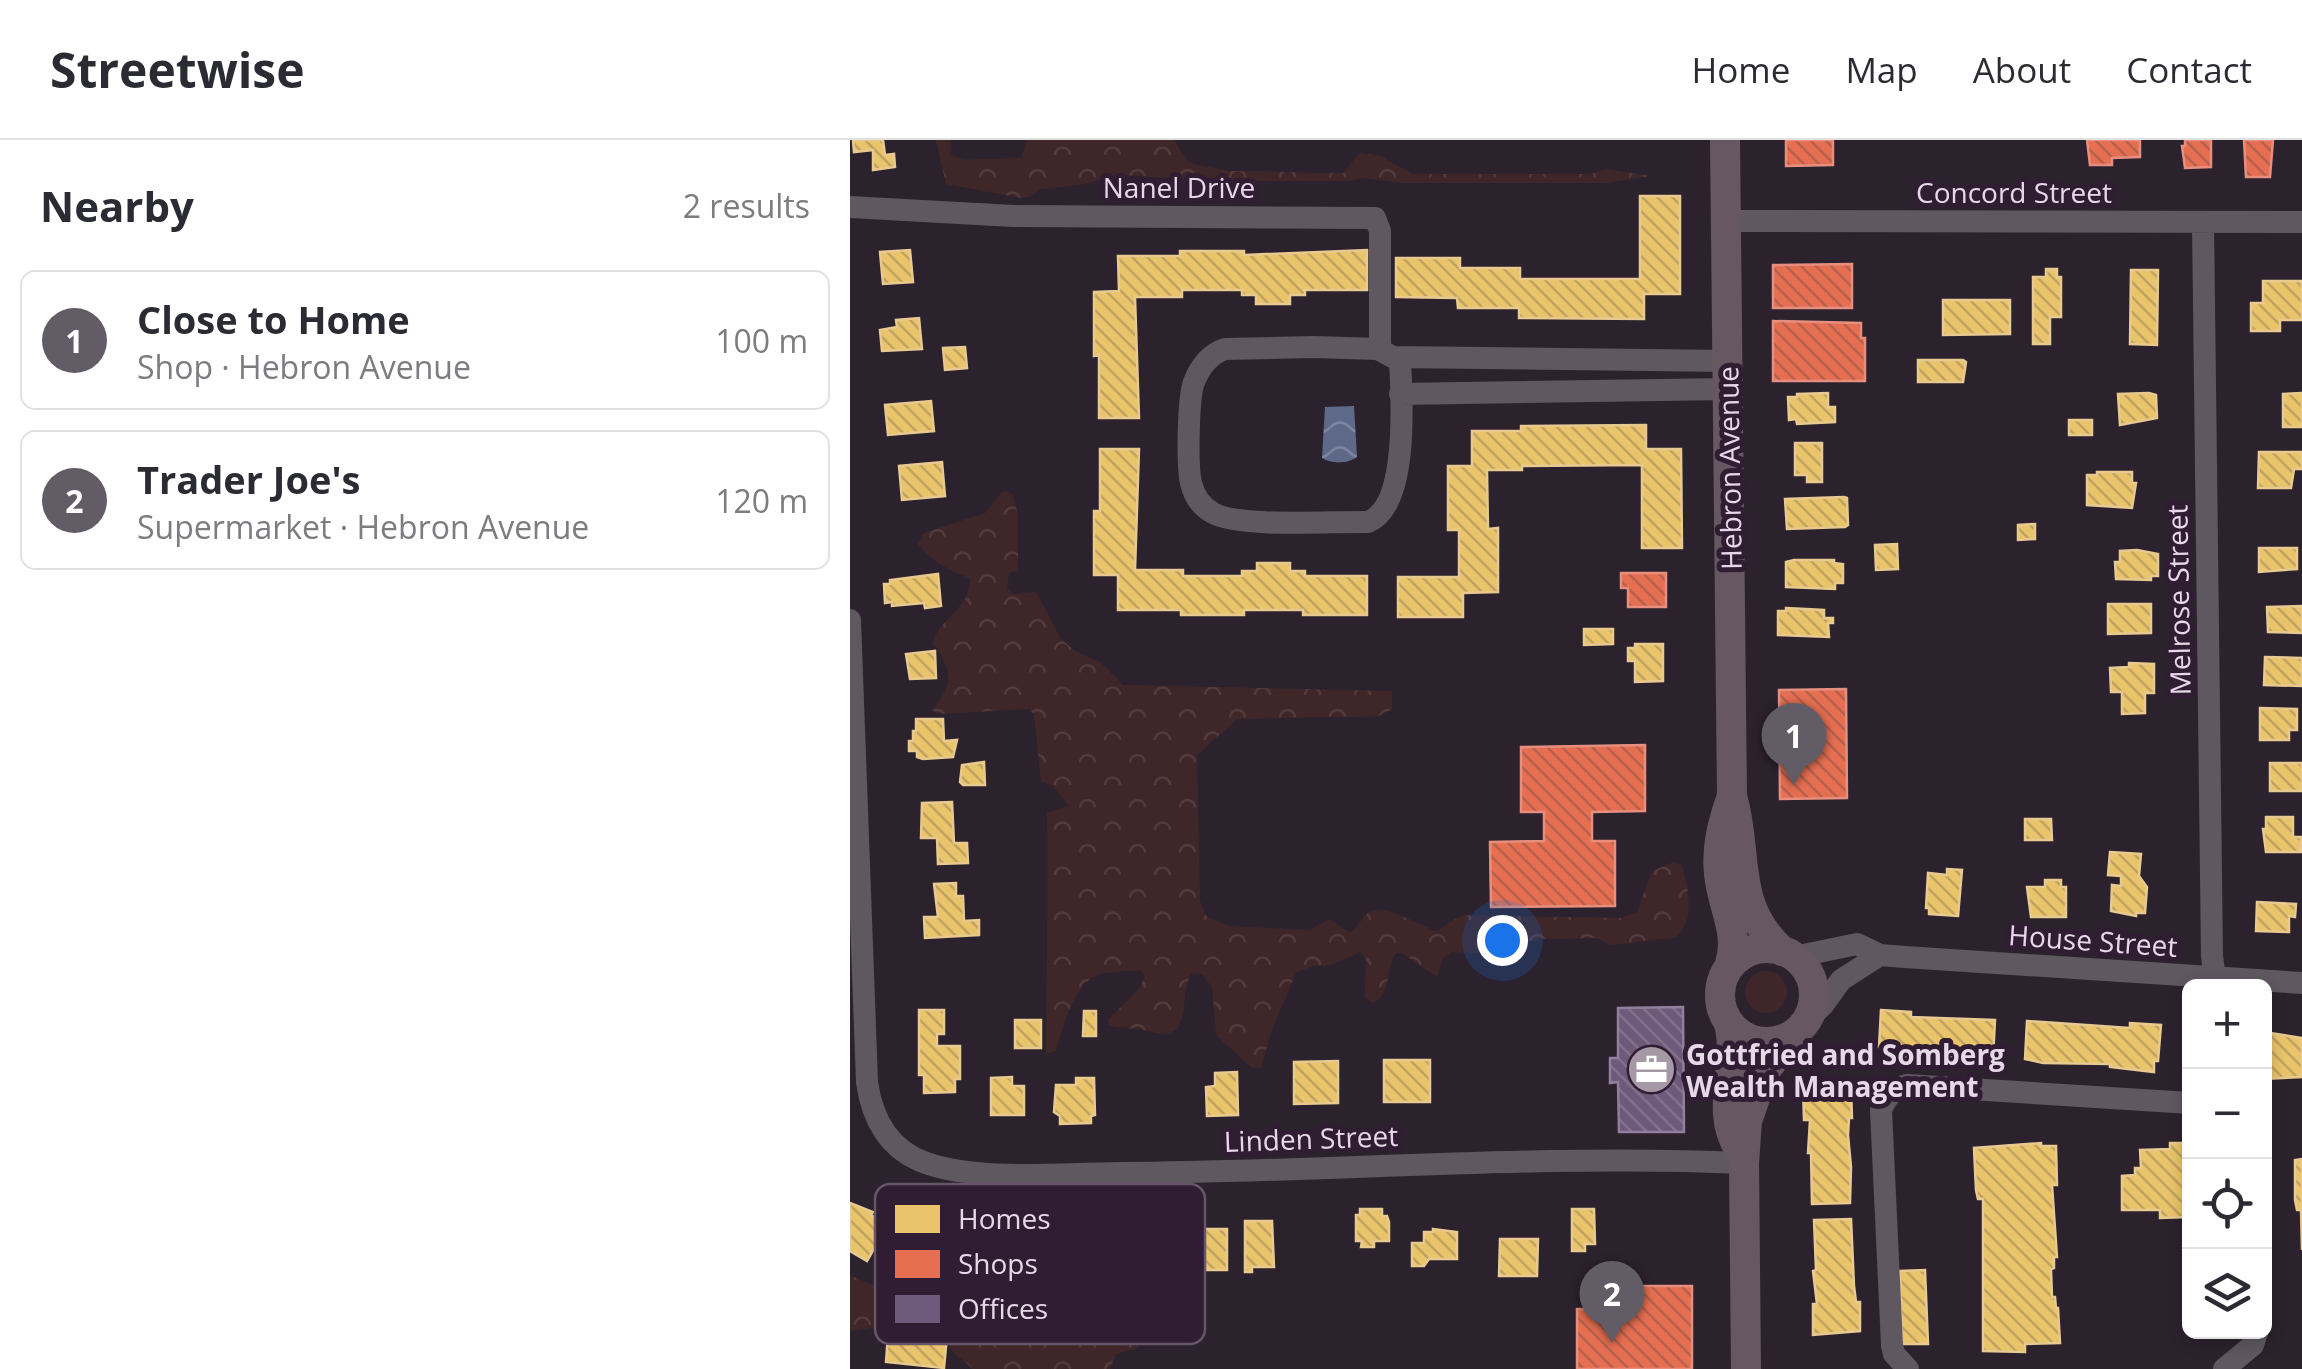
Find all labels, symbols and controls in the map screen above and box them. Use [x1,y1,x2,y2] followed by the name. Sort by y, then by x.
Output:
[50,37,305,102] text: Streetwise
[1691,46,1790,93] text: Home
[1845,46,1918,93] text: Map
[1973,46,2071,93] text: About
[2126,46,2252,93] text: Contact
[1103,168,1255,206] street label: Nanel Drive
[1916,173,2112,211] street label: Concord Street
[40,177,194,234] text: Nearby
[683,184,810,227] text: 2 results
[137,293,410,345] text: Close to Home
[65,319,84,362] text: 1
[715,319,808,362] text: 100 m
[137,345,471,388] text: Shop · Hebron Avenue
[1708,366,1750,570] street label: Hebron Avenue
[137,453,360,505] text: Trader Joe's
[65,479,84,522] text: 2
[715,479,808,522] text: 120 m
[2157,504,2199,696] street label: Melrose Street
[137,505,589,548] text: Supermarket · Hebron Avenue
[1762,702,1826,785] pin: 1
[1477,915,1528,966] your location
[2007,915,2179,965] street label: House Street
[2182,979,2272,1339] map controls
[2182,979,2272,1069] button: +
[1686,1035,2005,1105] place label: Gottfried and Somberg Wealth Management
[1625,1044,1677,1096] office icon: Gottfried and Somberg Wealth Management
[2182,1069,2272,1159] button: −
[1223,1116,1399,1160] street label: Linden Street
[2182,1159,2272,1249] button: locate
[875,1184,1205,1344] legend
[958,1199,1050,1237] text: Homes
[958,1244,1038,1282] text: Shops
[2182,1249,2272,1339] button: layers
[1580,1260,1644,1343] pin: 2
[958,1289,1048,1327] text: Offices

